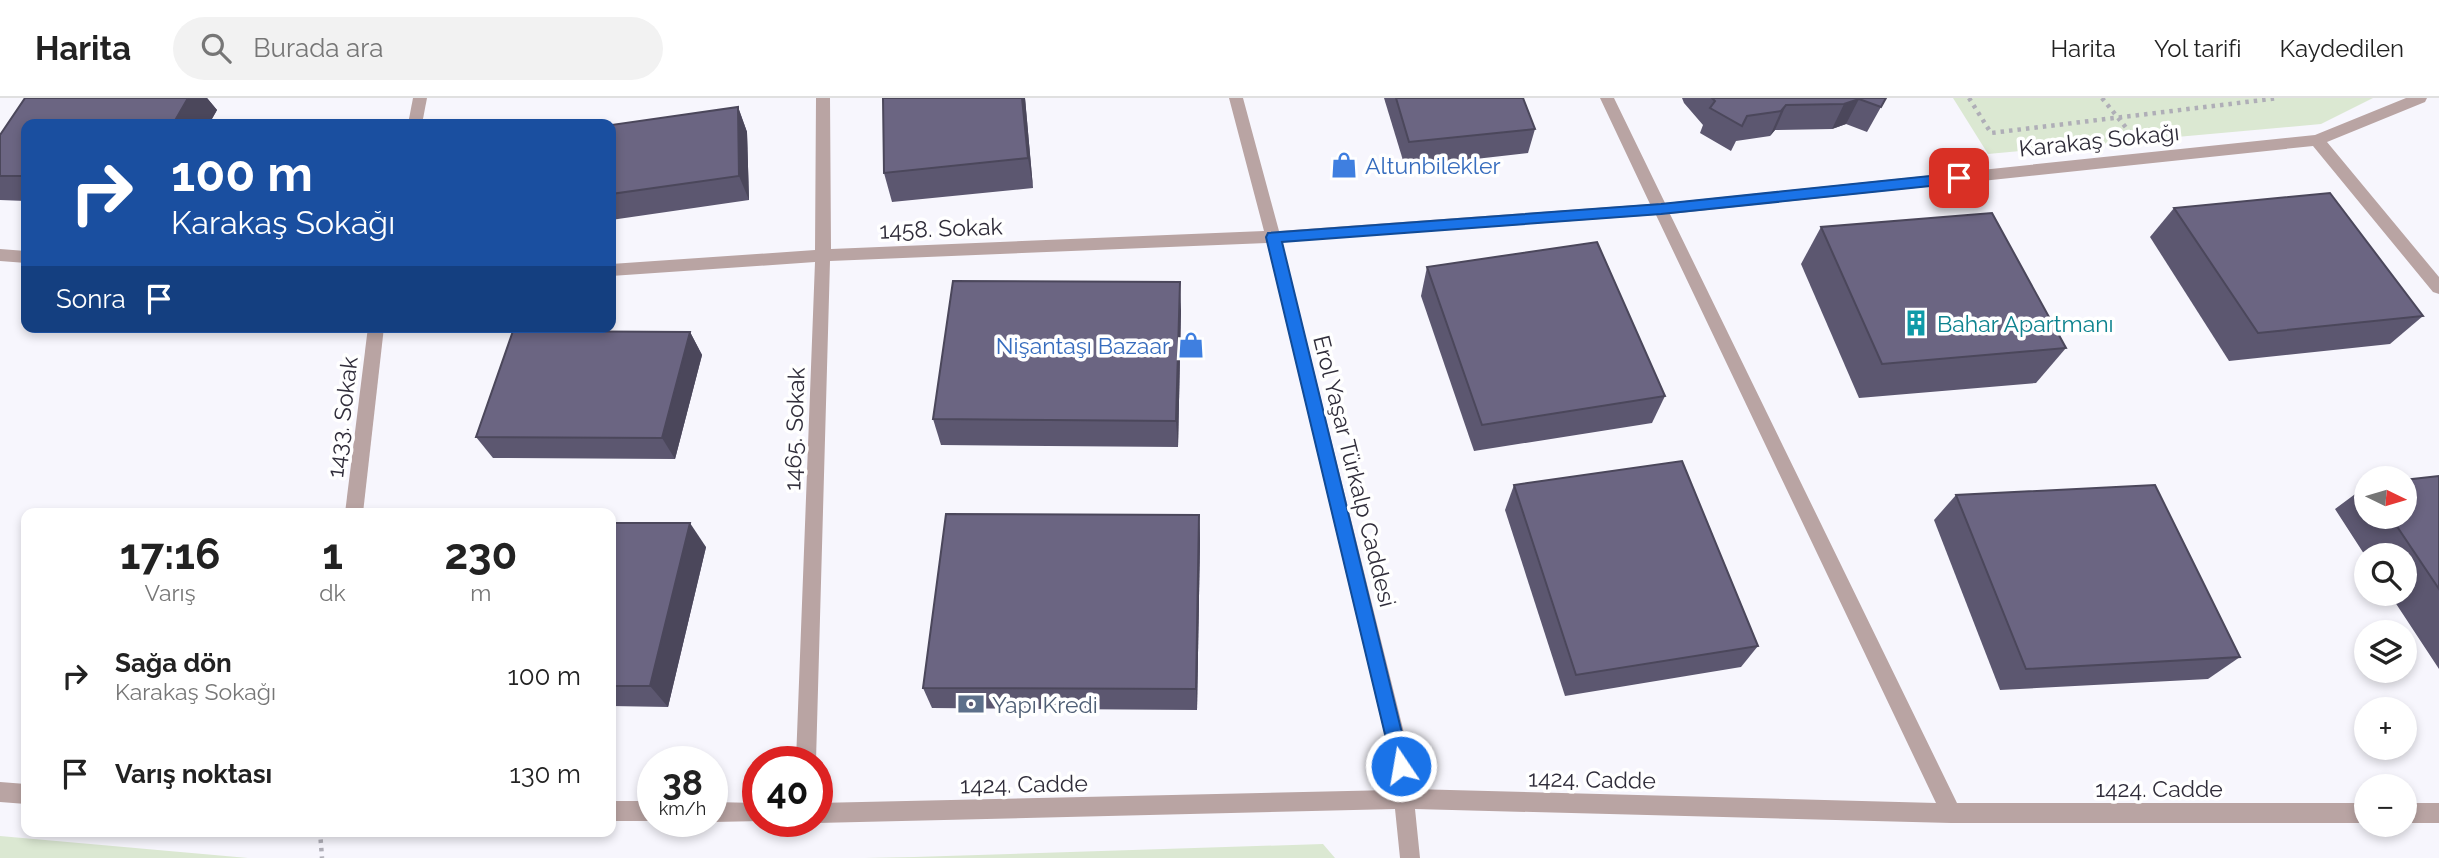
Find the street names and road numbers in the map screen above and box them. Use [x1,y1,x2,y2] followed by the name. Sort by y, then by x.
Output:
[2017,118,2181,162] street label: Karakaş Sokağı
[879,212,1003,244] street label: 1458. Sokak
[1308,332,1402,610] street label: Erol Yaşar Türkalp Caddesi
[321,355,363,479] street label: 1433. Sokak
[778,367,810,491] street label: 1465. Sokak
[1528,764,1656,794] street label: 1424. Cadde
[960,769,1088,799] street label: 1424. Cadde
[2095,775,2223,802] street label: 1424. Cadde

